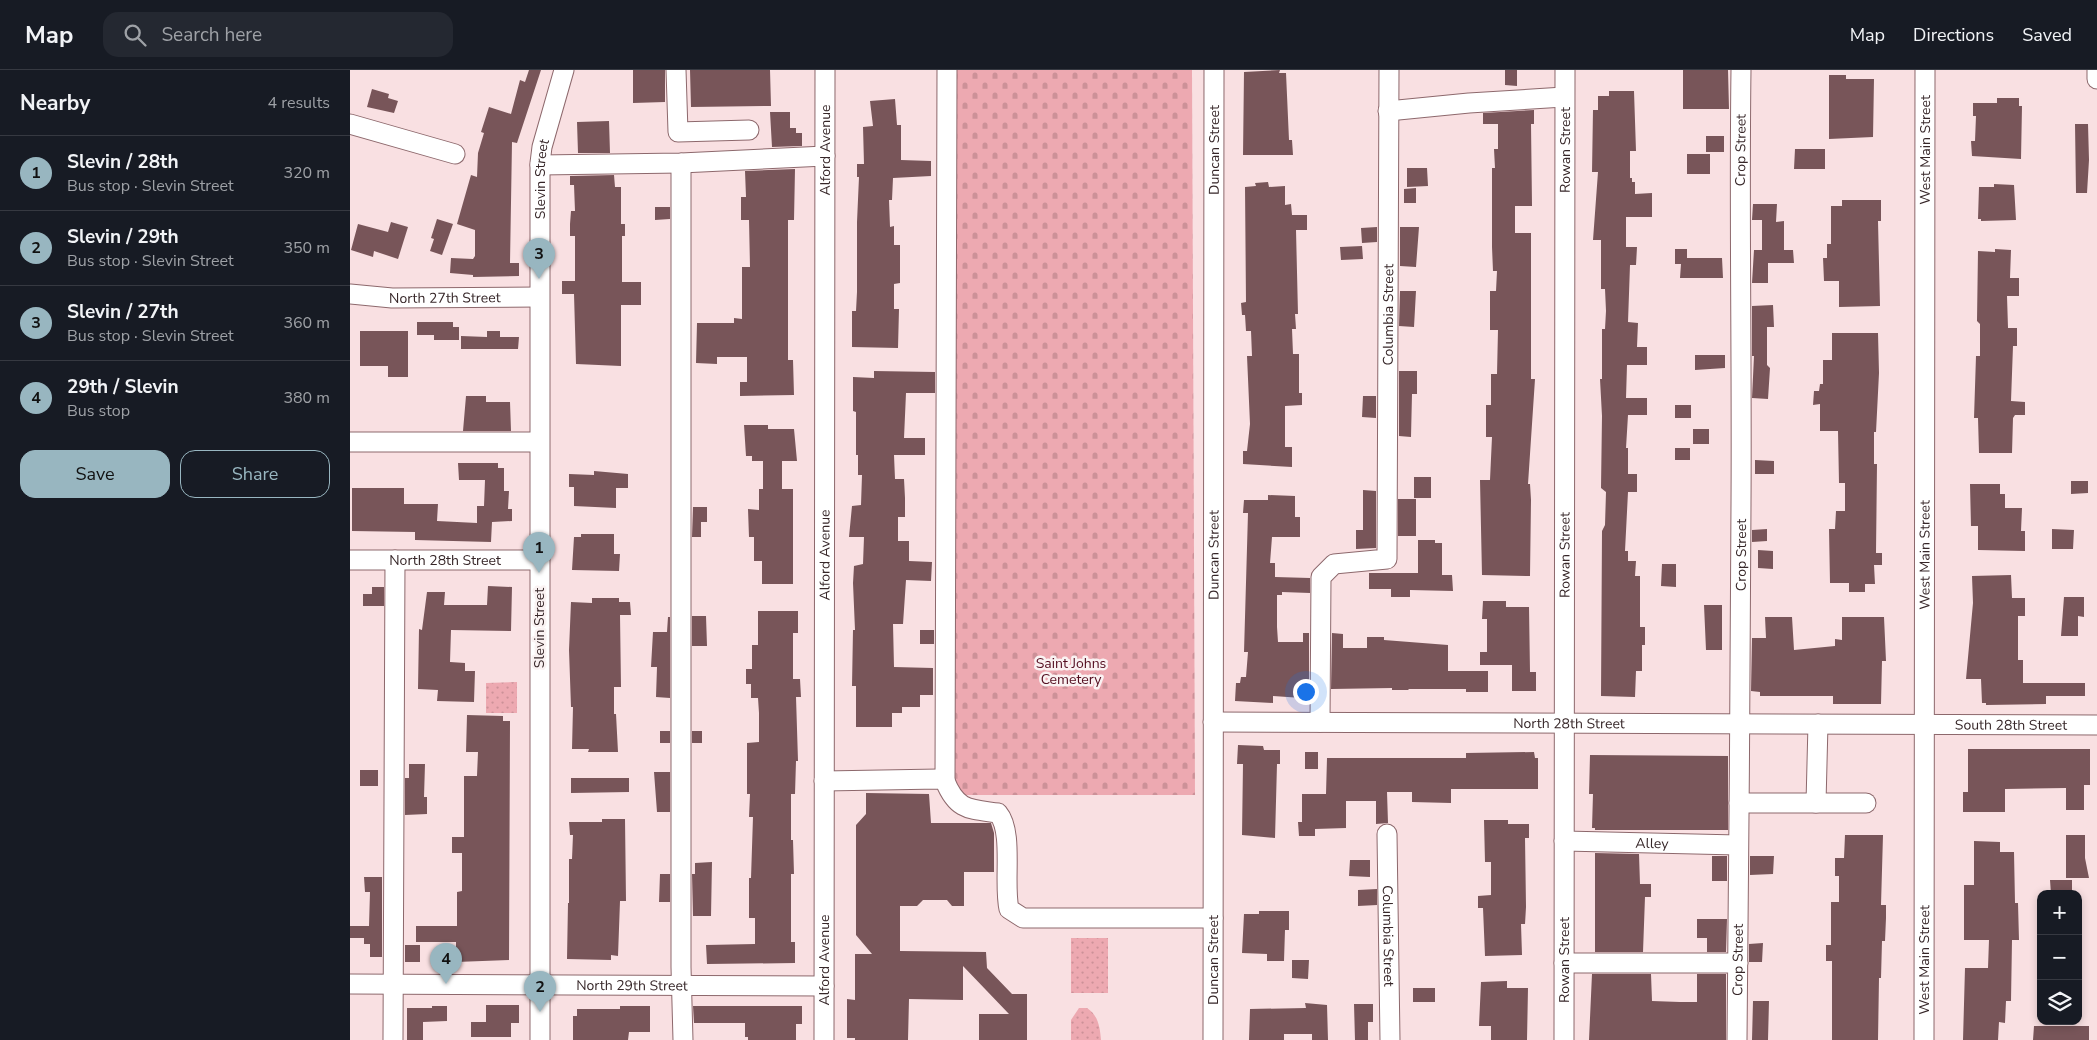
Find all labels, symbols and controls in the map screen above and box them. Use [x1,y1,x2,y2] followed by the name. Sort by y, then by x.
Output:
[103,12,453,57] search box
[25,19,73,51] text: Map
[121,21,149,49] icon: search
[161,22,262,48] text: Search here
[1850,23,1885,47] text: Map
[1913,23,1994,47] text: Directions
[2022,23,2072,47] text: Saved
[20,89,90,117] text: Nearby
[268,92,330,114] text: 4 results
[1915,95,1934,205] street label: West Main Street
[815,105,834,195] street label: Alford Avenue
[1204,105,1223,195] street label: Duncan Street
[1555,107,1574,193] street label: Rowan Street
[1731,114,1750,186] street label: Crop Street
[531,137,553,219] street label: Slevin Street
[67,149,179,175] text: Slevin / 28th
[31,162,41,184] text: 1
[283,162,330,184] text: 320 m
[67,175,234,197] text: Bus stop · Slevin Street
[67,224,179,250] text: Slevin / 29th
[31,237,41,259] text: 2
[283,237,330,259] text: 350 m
[523,238,555,279] pin: 3
[67,250,234,272] text: Bus stop · Slevin Street
[1378,264,1398,365] street label: Columbia Street
[389,288,501,308] street label: North 27th Street
[67,299,179,325] text: Slevin / 27th
[31,312,41,334] text: 3
[283,312,330,334] text: 360 m
[67,325,234,347] text: Bus stop · Slevin Street
[67,374,179,400] text: 29th / Slevin
[31,387,41,409] text: 4
[283,387,330,409] text: 380 m
[67,400,130,422] text: Bus stop
[20,450,170,498] button: Save
[180,450,330,498] button: Share
[1915,500,1934,610] street label: West Main Street
[815,510,834,600] street label: Alford Avenue
[1204,510,1223,600] street label: Duncan Street
[1555,512,1574,598] street label: Rowan Street
[1731,519,1750,591] street label: Crop Street
[523,532,555,573] pin: 1
[389,551,501,570] street label: North 28th Street
[530,588,549,668] street label: Slevin Street
[1036,654,1107,689] park label: Saint Johns Cemetery
[1293,679,1319,705] your location
[1513,714,1625,733] street label: North 28th Street
[1955,715,2067,734] street label: South 28th Street
[1635,833,1669,853] street label: Alley
[1378,885,1399,987] street label: Columbia Street
[2037,890,2082,1025] map controls
[2037,890,2082,935] button: +
[1915,905,1934,1015] street label: West Main Street
[815,915,834,1005] street label: Alford Avenue
[1204,915,1223,1005] street label: Duncan Street
[1555,917,1574,1003] street label: Rowan Street
[1728,924,1747,996] street label: Crop Street
[2037,935,2082,980] button: −
[430,943,462,984] pin: 4
[524,971,556,1012] pin: 2
[576,975,688,995] street label: North 29th Street
[2037,980,2082,1025] button: layers

